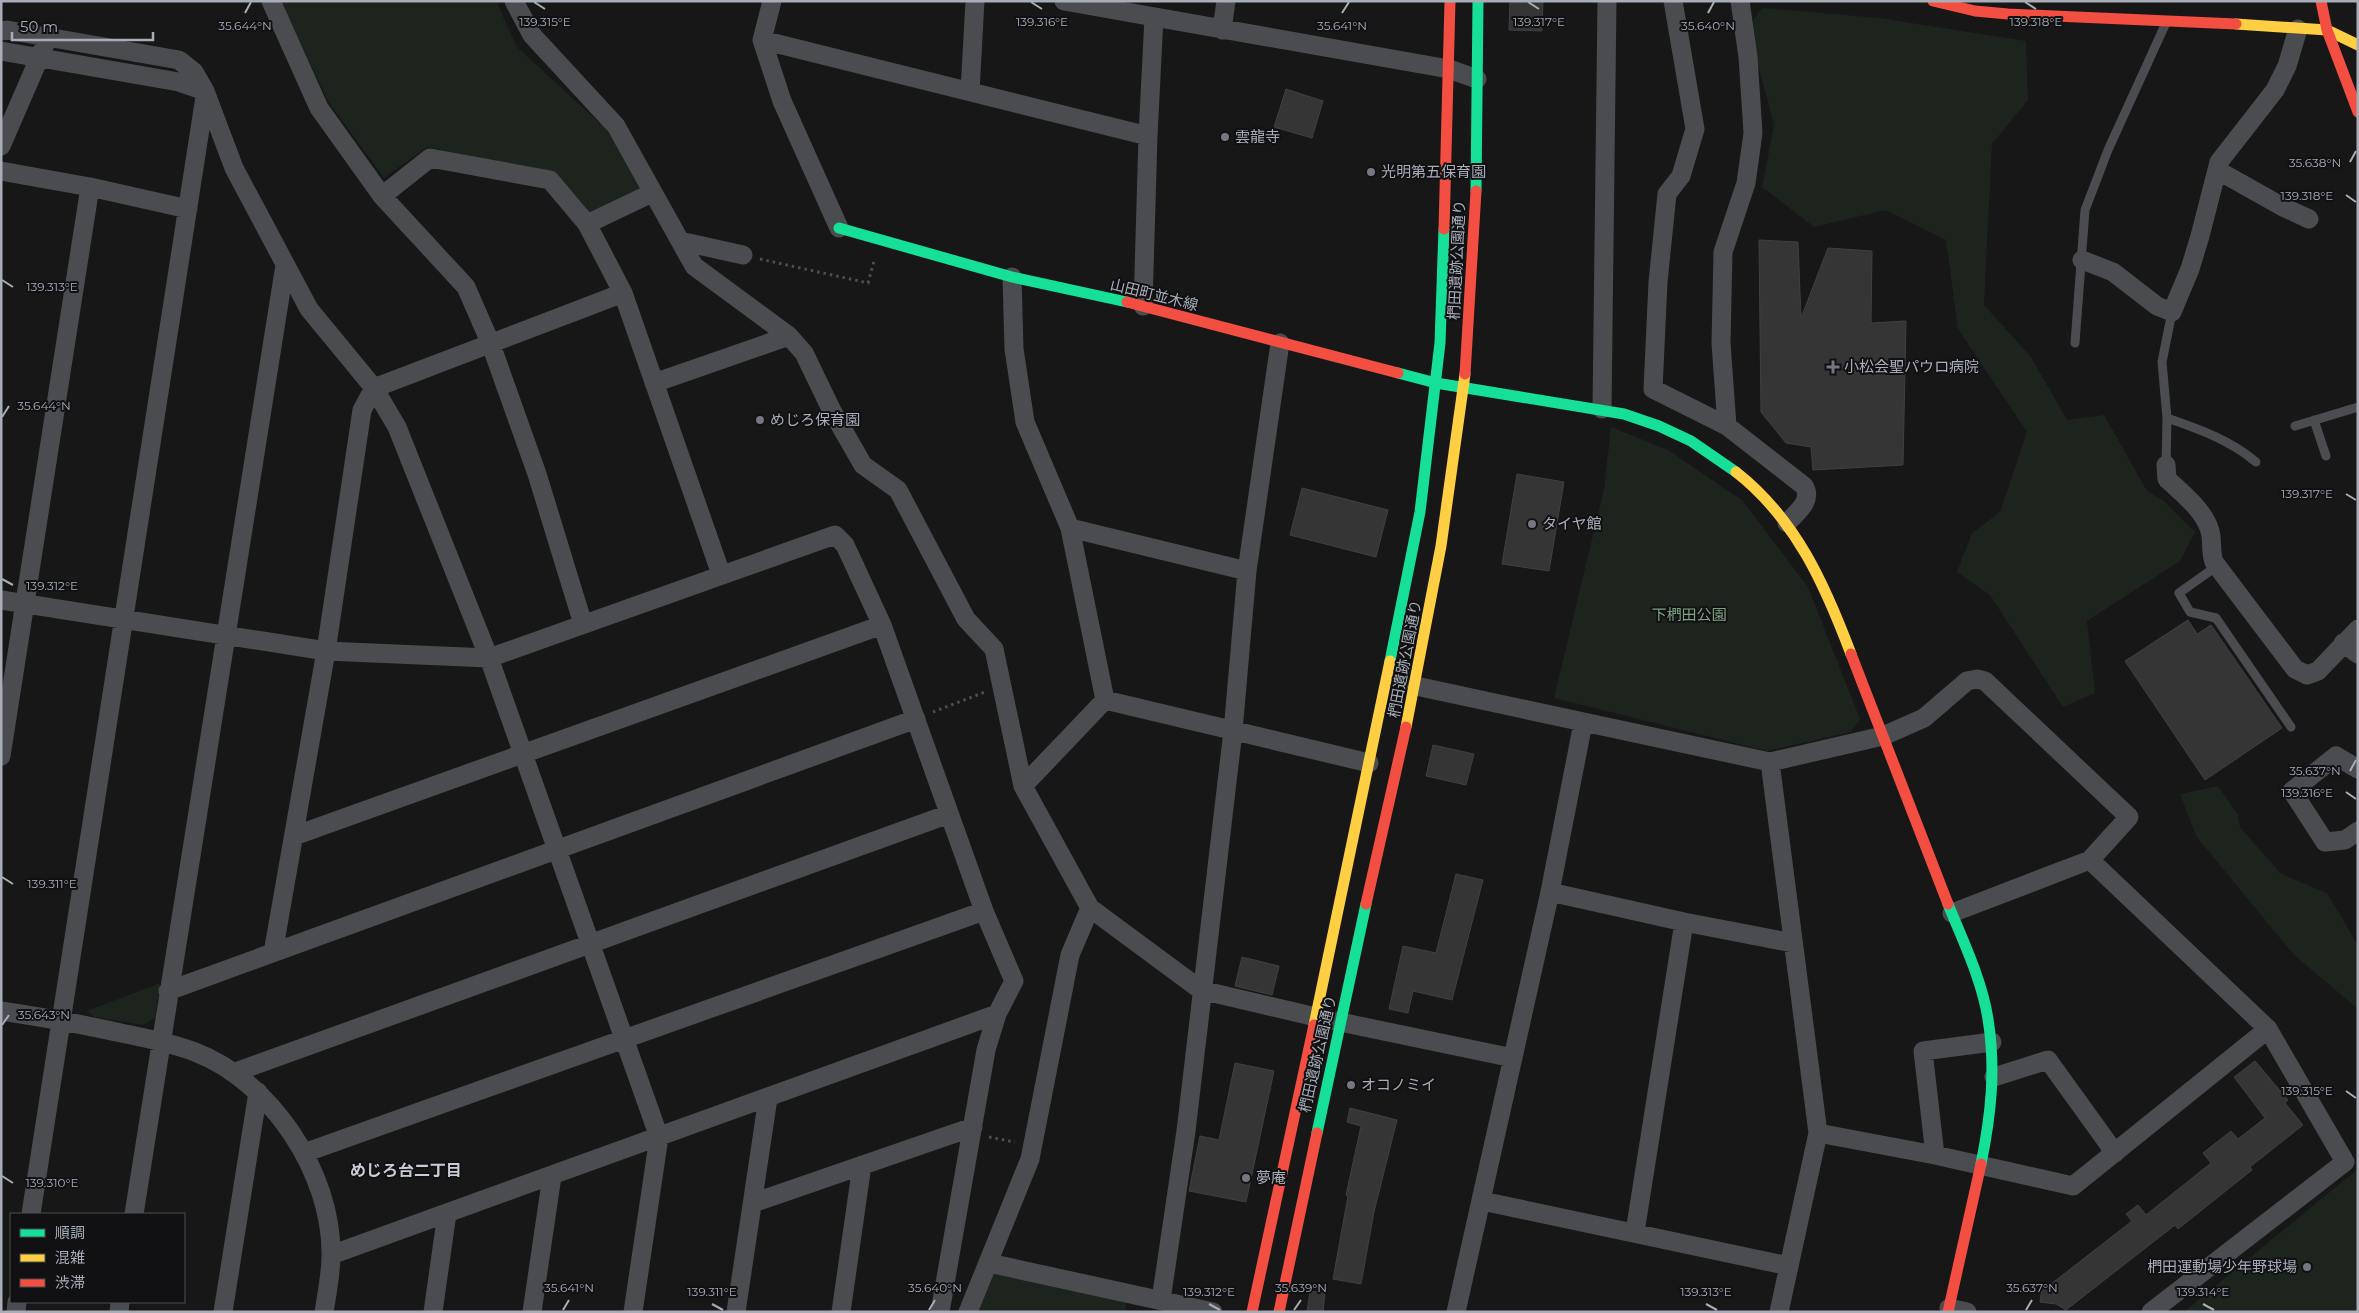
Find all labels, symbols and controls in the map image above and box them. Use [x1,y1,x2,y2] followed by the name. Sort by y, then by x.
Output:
[12,10,154,42] scale bar
[519,14,571,29] text: 139.315°E
[1016,14,1068,29] text: 139.316°E
[1513,14,1565,29] text: 139.317°E
[2010,14,2062,29] text: 139.318°E
[20,17,58,36] text: 50 m
[218,18,272,33] text: 35.644°N
[1317,18,1367,33] text: 35.641°N
[1681,18,1735,33] text: 35.640°N
[1235,127,1280,146] place label: 雲龍寺
[1219,131,1231,143] marker: 雲龍寺
[2289,155,2341,170] text: 35.638°N
[1381,162,1486,181] place label: 光明第五保育園
[1365,166,1377,178] marker: 光明第五保育園
[2281,188,2333,203] text: 139.318°E
[1444,200,1469,320] street label: 椚田遺跡公園通り
[1108,274,1200,315] street label: 山田町並木線
[26,279,78,294] text: 139.313°E
[1844,357,1979,376] place label: 小松会聖パウロ病院
[1826,360,1840,374] marker: 小松会聖パウロ病院
[17,398,71,413] text: 35.644°N
[770,410,860,429] place label: めじろ保育園
[754,414,766,426] marker: めじろ保育園
[2281,486,2333,501] text: 139.317°E
[1542,514,1602,533] place label: タイヤ館
[1526,518,1538,530] marker: タイヤ館
[26,578,78,593] text: 139.312°E
[1384,598,1425,720] street label: 椚田遺跡公園通り
[1651,605,1727,624] park label: 下椚田公園
[2289,763,2341,778] text: 35.637°N
[2281,785,2333,800] text: 139.316°E
[27,876,77,891] text: 139.311°E
[1295,993,1340,1114] street label: 椚田遺跡公園通り
[18,1007,70,1022] text: 35.643°N
[1361,1075,1436,1094] place label: オコノミイ
[1345,1079,1357,1091] marker: オコノミイ
[2281,1083,2333,1098] text: 139.315°E
[350,1161,462,1180] district label: めじろ台二丁目
[1256,1168,1286,1187] place label: 夢庵
[1240,1172,1252,1184] marker: 夢庵
[25,1175,79,1190] text: 139.310°E
[10,1213,185,1303] legend
[55,1223,85,1242] text: 順調
[55,1248,85,1267] text: 混雑
[2147,1257,2297,1276] place label: 椚田運動場少年野球場
[2301,1261,2313,1273] marker: 椚田運動場少年野球場
[55,1273,85,1292] text: 渋滞
[544,1280,594,1295] text: 35.641°N
[908,1280,962,1295] text: 35.640°N
[1275,1280,1327,1295] text: 35.639°N
[2006,1280,2058,1295] text: 35.637°N
[687,1284,737,1299] text: 139.311°E
[1183,1284,1235,1299] text: 139.312°E
[1680,1284,1732,1299] text: 139.313°E
[2177,1284,2229,1299] text: 139.314°E

